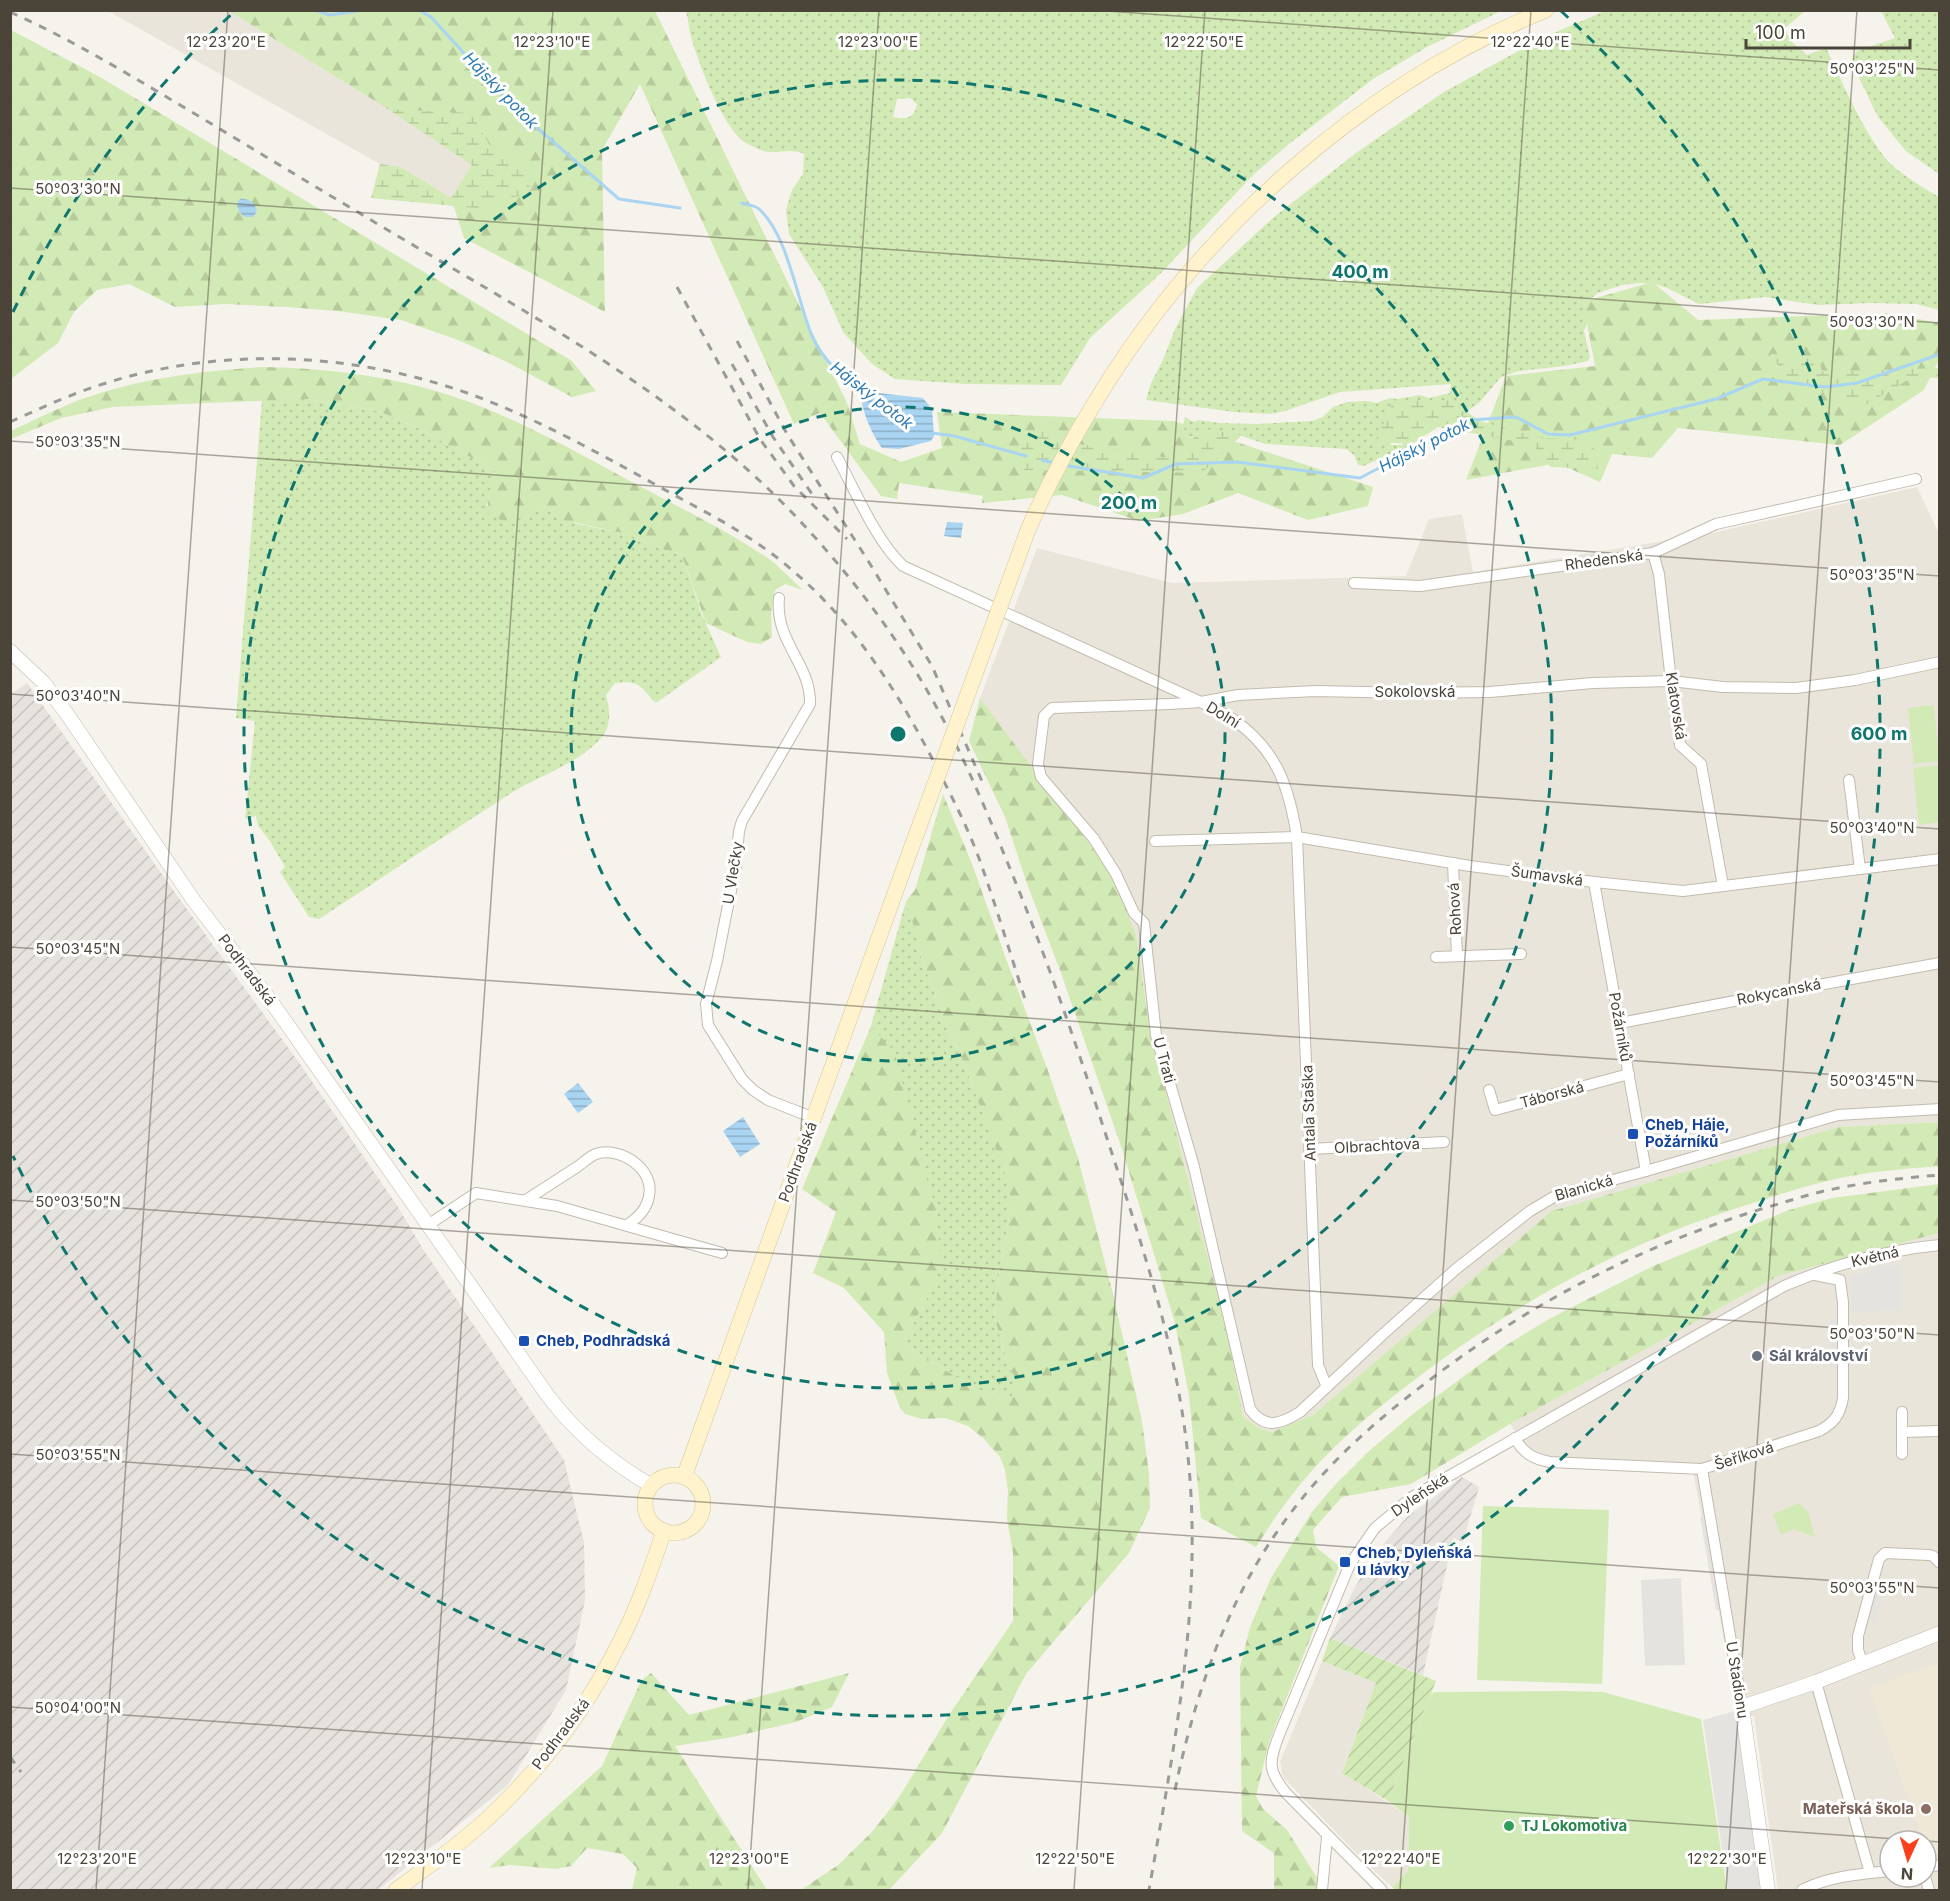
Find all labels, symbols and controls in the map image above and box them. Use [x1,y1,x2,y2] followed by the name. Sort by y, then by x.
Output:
[1746,12,1910,50] scale bar
[1755,22,1806,43] text: 100 m
[186,32,266,51] text: 12°23'20"E
[514,32,590,51] text: 12°23'10"E
[838,32,918,51] text: 12°23'00"E
[1164,32,1244,51] text: 12°22'50"E
[1490,32,1570,51] text: 12°22'40"E
[459,47,543,133] water label: Hájský potok
[1829,59,1915,78] text: 50°03'25"N
[35,179,121,198] text: 50°03'30"N
[1331,261,1389,282] text: 400 m
[1829,312,1915,331] text: 50°03'30"N
[827,357,917,434] water label: Hájský potok
[1375,413,1473,476] water label: Hájský potok
[35,432,121,451] text: 50°03'35"N
[1101,492,1157,513] text: 200 m
[1564,545,1644,574] street label: Rhedenská
[1829,565,1915,584] text: 50°03'35"N
[1662,671,1691,741] street label: Klatovská
[1375,682,1455,701] street label: Sokolovská
[35,686,121,705] text: 50°03'40"N
[1203,697,1244,732] street label: Dolní
[1851,723,1907,744] text: 600 m
[888,724,908,744] centre of rings
[1829,818,1915,837] text: 50°03'40"N
[718,840,747,906] street label: U Vlečky
[1510,861,1584,890] street label: Šumavská
[1444,882,1465,936] street label: Rohová
[214,930,280,1009] street label: Podhradská
[36,939,120,958] text: 50°03'45"N
[1735,974,1823,1009] street label: Rokycanská
[1605,991,1636,1063] street label: Požárníků
[1149,1035,1180,1085] street label: U Trati
[1297,1064,1320,1162] street label: Antala Staška
[1830,1071,1914,1090] text: 50°03'45"N
[1518,1077,1586,1112] street label: Táborská
[1645,1115,1730,1151] place label: Cheb, Háje, Požárníků
[774,1119,821,1205] street label: Podhradská
[1626,1127,1640,1141] marker: Cheb, Háje, Požárníků
[1334,1134,1420,1157] street label: Olbrachtova
[1553,1170,1615,1205] street label: Blanická
[35,1192,121,1211] text: 50°03'50"N
[1849,1242,1901,1271] street label: Květná
[1829,1324,1915,1343] text: 50°03'50"N
[536,1331,670,1350] place label: Cheb, Podhradská
[517,1334,531,1348] marker: Cheb, Podhradská
[1769,1346,1869,1365] place label: Sál království
[1750,1349,1764,1363] marker: Sál království
[1712,1437,1776,1474] street label: Šeříková
[35,1445,121,1464] text: 50°03'55"N
[1387,1468,1452,1521] street label: Dyleňská
[1357,1543,1472,1579] place label: Cheb, Dyleňská u lávky
[1338,1555,1352,1569] marker: Cheb, Dyleňská u lávky
[1829,1578,1915,1597] text: 50°03'55"N
[1722,1640,1753,1720] street label: U Stadionu
[528,1694,594,1773] street label: Podhradská
[35,1698,121,1717] text: 50°04'00"N
[1803,1799,1914,1818] place label: Mateřská škola
[1919,1802,1933,1816] marker: Mateřská škola
[1521,1816,1627,1835] place label: TJ Lokomotiva
[1502,1819,1516,1833] marker: TJ Lokomotiva
[1878,1829,1938,1889] north arrow
[57,1849,137,1868] text: 12°23'20"E
[385,1849,461,1868] text: 12°23'10"E
[709,1849,789,1868] text: 12°23'00"E
[1035,1849,1115,1868] text: 12°22'50"E
[1361,1849,1441,1868] text: 12°22'40"E
[1687,1849,1767,1868] text: 12°22'30"E
[1900,1864,1914,1884] text: N

